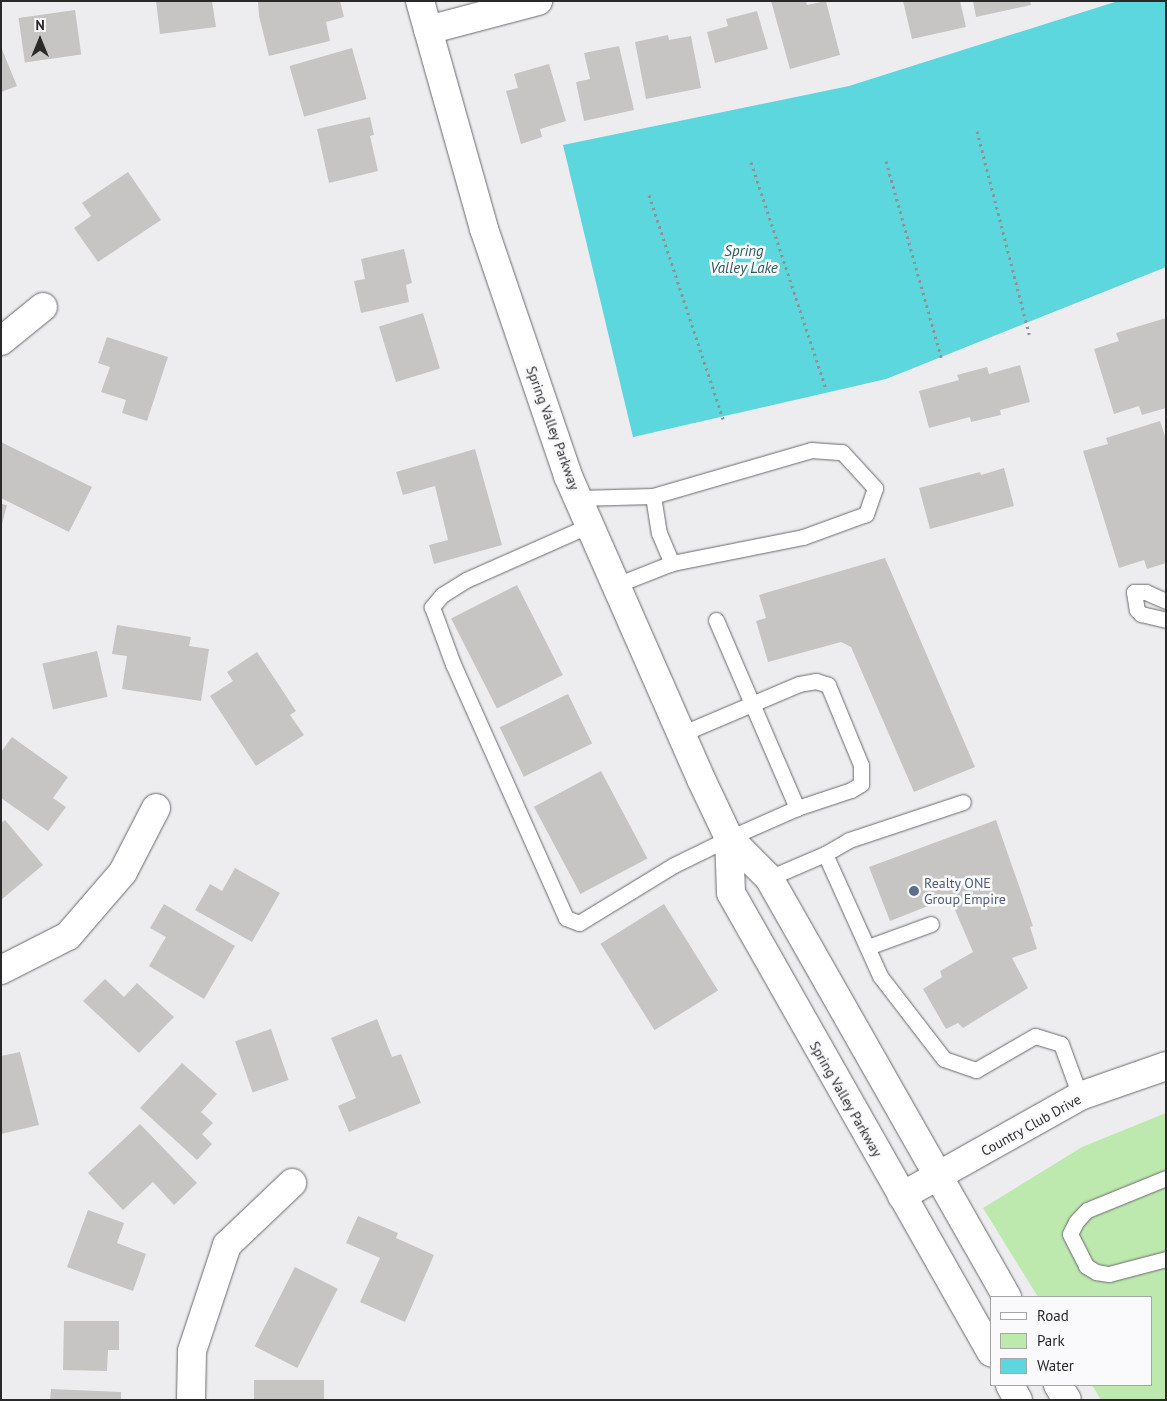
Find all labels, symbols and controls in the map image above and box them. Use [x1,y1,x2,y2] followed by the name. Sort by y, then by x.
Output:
[15,15,65,65] north arrow
[35,16,45,34] text: N
[710,241,778,276] water label: Spring Valley Lake
[523,363,583,493] street label: Spring Valley Parkway
[924,875,1006,908] place label: Realty ONE Group Empire
[908,885,920,897] marker: Realty ONE Group Empire
[806,1038,886,1160] street label: Spring Valley Parkway
[978,1090,1084,1160] street label: Country Club Drive
[990,1296,1152,1386] legend
[1037,1306,1069,1325] text: Road
[1037,1331,1065,1350] text: Park
[1037,1356,1074,1375] text: Water

